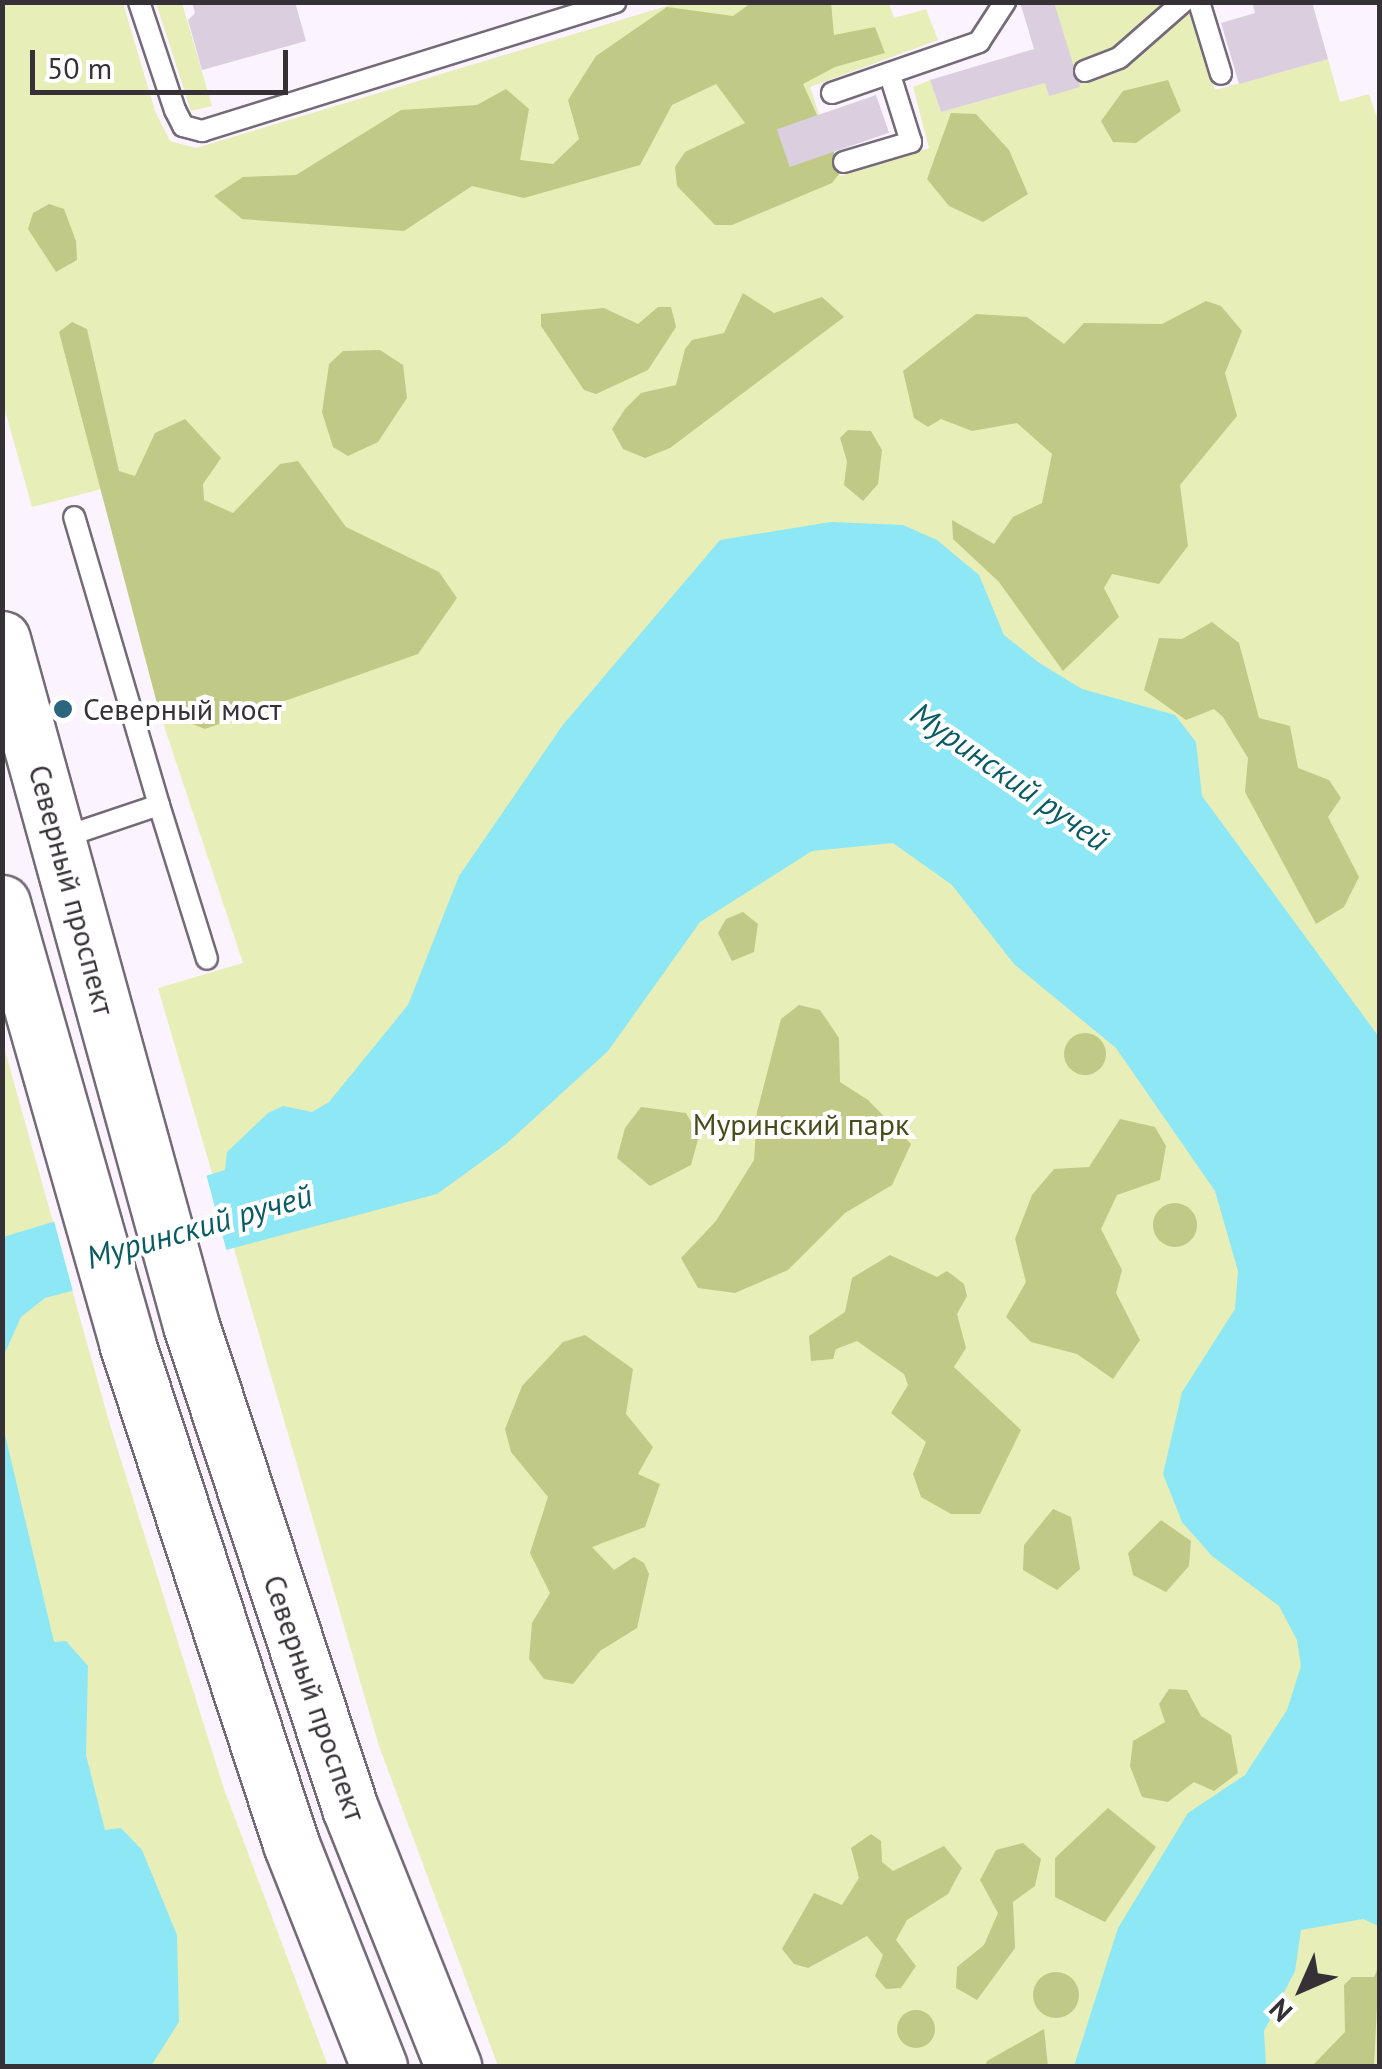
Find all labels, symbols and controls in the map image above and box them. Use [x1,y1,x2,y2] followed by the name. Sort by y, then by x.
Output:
[35,30,292,92] scale bar
[47,48,112,87] text: 50 m
[83,691,282,727] place label: Северный мост
[904,693,1116,859] water label: Муринский ручей
[52,698,74,720] marker: Северный мост
[21,761,123,1019] street label: Северный проспект
[693,1106,909,1142] park label: Муринский парк
[82,1175,316,1277] water label: Муринский ручей
[256,1570,374,1826] street label: Северный проспект
[1252,1939,1352,2039] north arrow
[1261,1991,1300,2030] text: N

